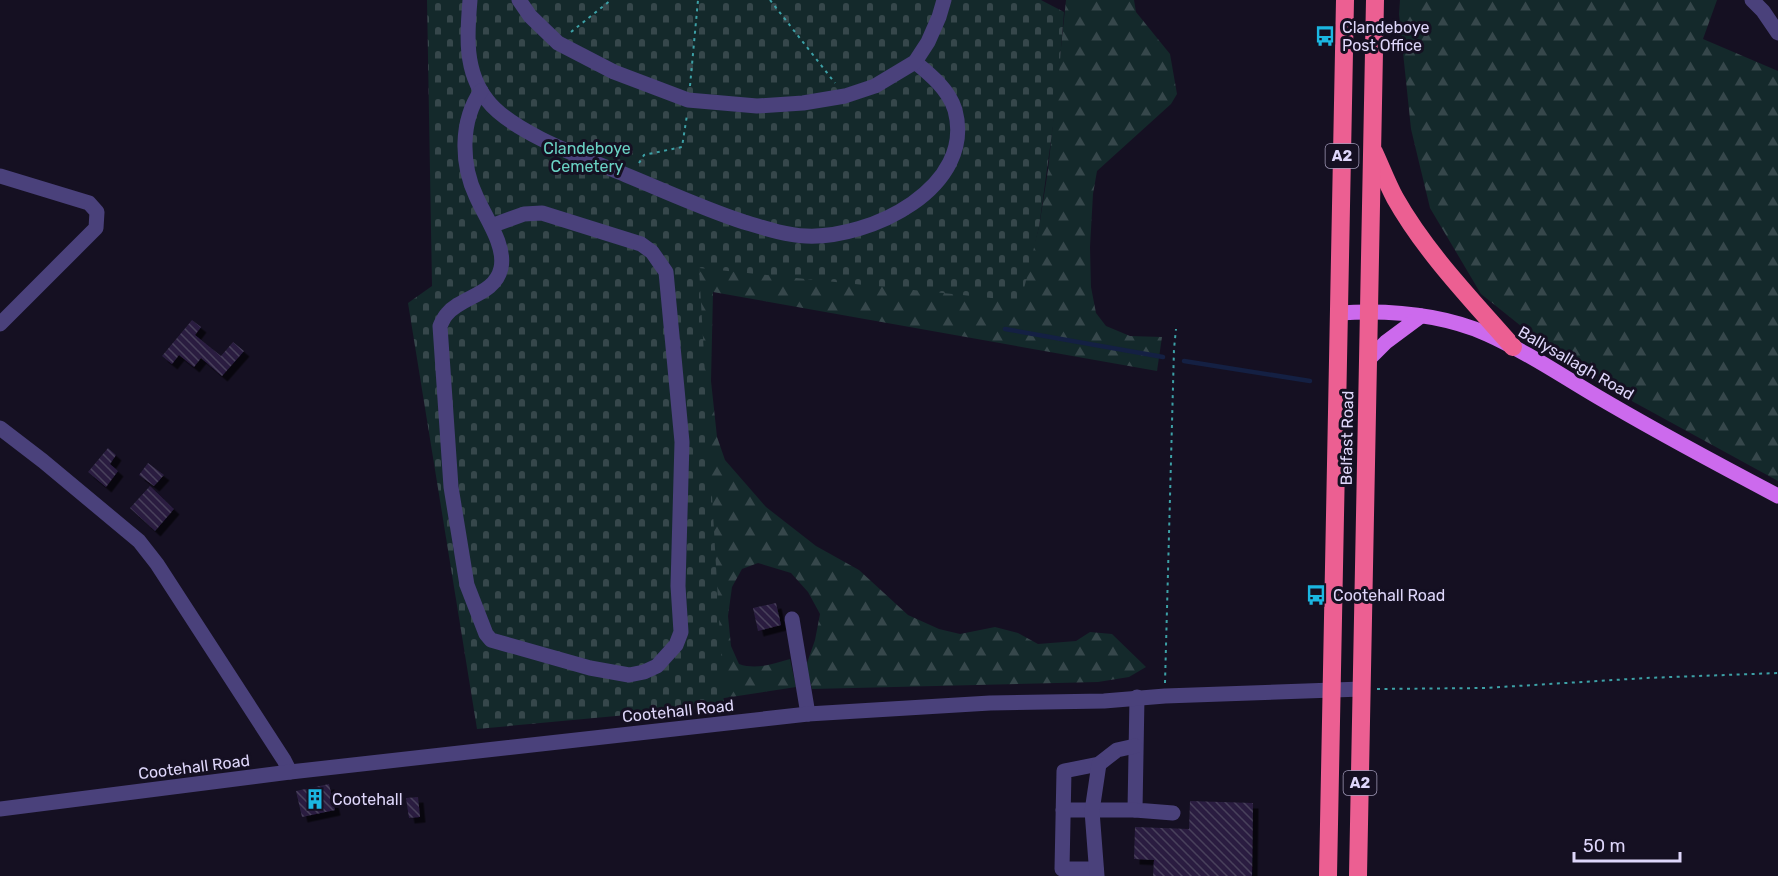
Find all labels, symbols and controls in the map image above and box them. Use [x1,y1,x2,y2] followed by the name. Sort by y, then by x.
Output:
[1342,18,1429,55] place label: Clandeboye Post Office
[1313,24,1337,48] bus stop icon: Clandeboye Post Office
[543,139,631,176] park label: Clandeboye Cemetery
[1326,144,1358,168] road number: A2
[1515,322,1637,404] street label: Ballysallagh Road
[1337,391,1357,485] street label: Belfast Road
[1304,583,1328,607] bus stop icon: Cootehall Road
[1333,586,1445,605] place label: Cootehall Road
[621,696,735,726] street label: Cootehall Road
[137,751,251,783] street label: Cootehall Road
[1344,771,1376,795] road number: A2
[303,787,327,811] building icon: Cootehall
[332,790,403,809] place label: Cootehall
[1574,825,1680,863] scale bar
[1583,835,1626,857] text: 50 m

